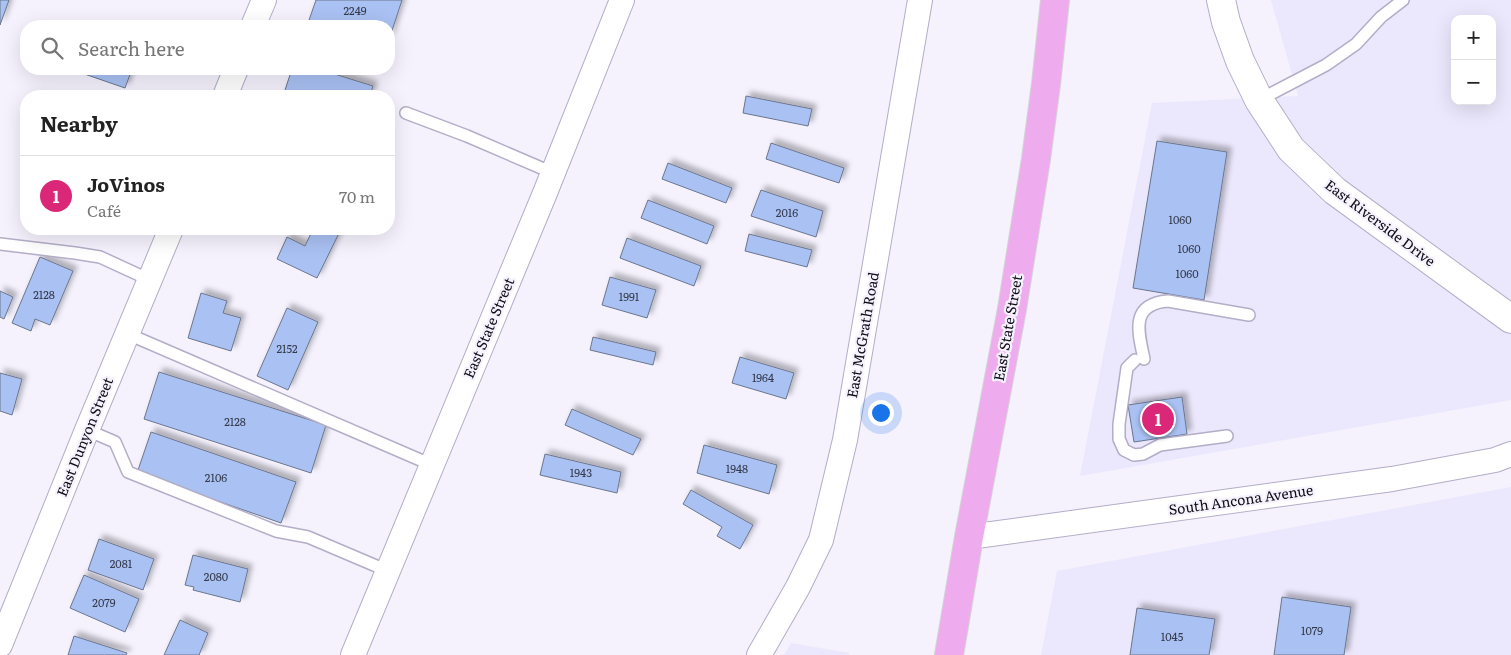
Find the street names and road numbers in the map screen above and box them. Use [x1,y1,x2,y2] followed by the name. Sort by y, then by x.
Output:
[1321,174,1440,270] street label: East Riverside Drive
[841,270,883,399] street label: East McGrath Road
[988,273,1026,383] street label: East State Street
[458,274,518,381] street label: East State Street
[51,374,117,499] street label: East Dunyon Street
[1167,479,1314,519] street label: South Ancona Avenue

